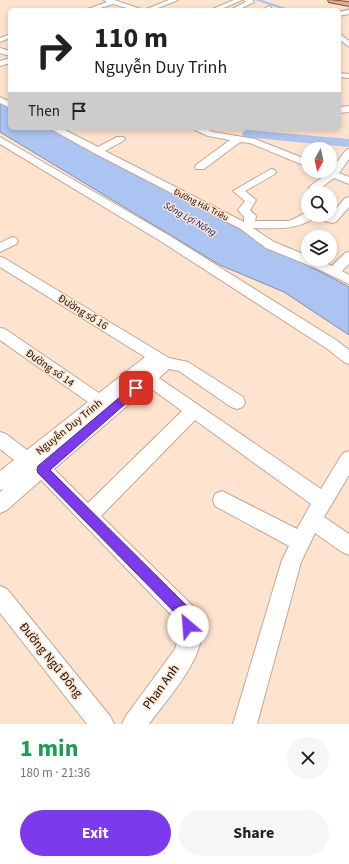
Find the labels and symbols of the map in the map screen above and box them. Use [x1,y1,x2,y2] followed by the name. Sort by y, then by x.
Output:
[301,142,337,178] north arrow
[171,186,231,225] street label: Đường Hải Triều
[161,198,219,240] water label: Sông Lợi Nông
[55,291,111,334] street label: Đường số 16
[23,346,78,391] street label: Đường số 14
[119,371,153,405] pin
[33,396,105,458] street label: Nguyễn Duy Trinh
[167,605,209,647] position arrow
[15,618,87,702] street label: Đường Ngũ Đông
[138,661,184,713] street label: Phan Anh

